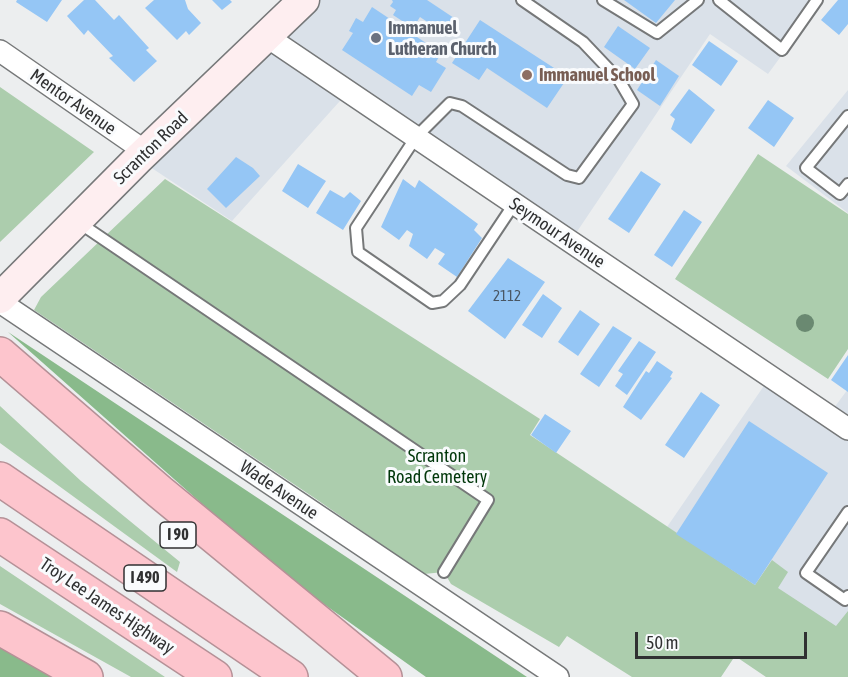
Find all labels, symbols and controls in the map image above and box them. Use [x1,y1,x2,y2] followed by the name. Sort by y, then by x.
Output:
[388,17,496,60] place label: Immanuel Lutheran Church
[369,31,383,45] marker: Immanuel Lutheran Church
[26,64,120,140] street label: Mentor Avenue
[539,64,655,86] place label: Immanuel School
[520,68,534,82] marker: Immanuel School
[109,107,193,189] street label: Scranton Road
[505,193,609,273] street label: Seymour Avenue
[493,287,521,305] house number: 2112
[387,445,487,488] park label: Scranton Road Cemetery
[236,456,322,524] street label: Wade Avenue
[160,522,196,548] road number: I 90
[36,553,178,659] street label: Troy Lee James Highway
[124,565,166,591] road number: I 490
[638,620,810,658] scale bar
[646,632,678,653] text: 50 m

